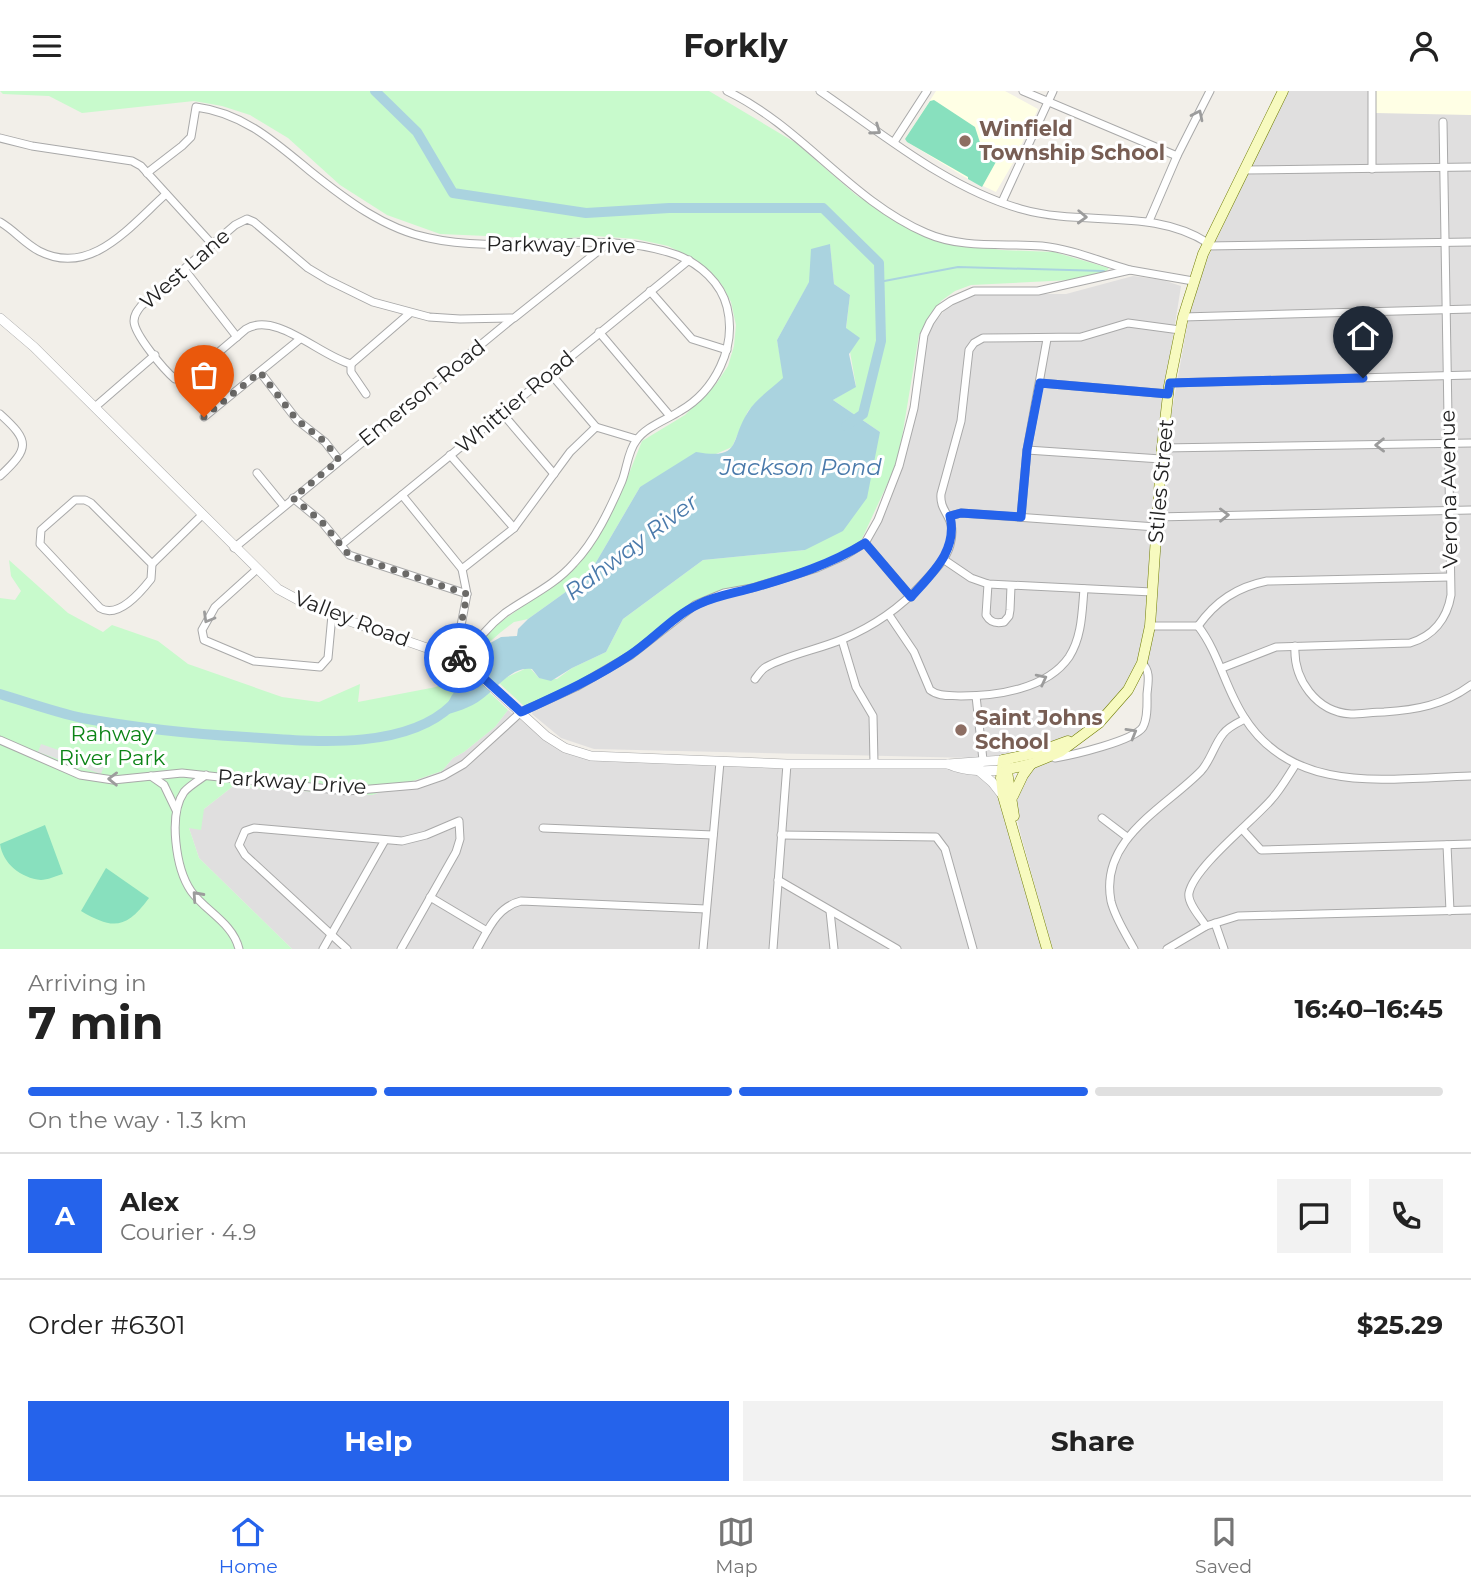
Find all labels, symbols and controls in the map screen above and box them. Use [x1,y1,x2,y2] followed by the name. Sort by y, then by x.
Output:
[683,26,788,65] text: Forkly
[28,27,66,65] icon: menu
[1405,27,1443,65] icon: person
[1189,110,1203,122] one-way arrow
[979,116,1165,165] place label: Winfield Township School
[868,122,881,134] one-way arrow
[957,133,973,149] marker: Winfield Township School
[1077,209,1088,225] one-way arrow
[135,223,235,314] street label: West Lane
[486,231,636,258] street label: Parkway Drive
[1333,306,1393,378] pin
[1344,317,1382,355] icon: home
[353,334,490,451] street label: Emerson Road
[174,345,234,417] pin
[451,345,579,458] street label: Whittier Road
[185,356,223,394] icon: bag
[1435,409,1462,569] street label: Verona Avenue
[1143,418,1178,544] street label: Stiles Street
[1374,437,1385,452] one-way arrow
[719,453,882,481] water label: Jackson Pond
[559,487,704,606] water label: Rahway River
[1219,508,1230,523] one-way arrow
[291,585,413,652] street label: Valley Road
[203,610,216,623] one-way arrow
[424,623,494,693] courier
[440,639,478,677] icon: bike
[1035,673,1047,687] one-way arrow
[975,705,1103,754] place label: Saint Johns School
[59,721,166,770] park label: Rahway River Park
[953,722,969,738] marker: Saint Johns School
[1124,728,1137,741] one-way arrow
[217,764,367,799] street label: Parkway Drive
[108,771,118,787] one-way arrow
[193,891,205,904] one-way arrow
[28,969,147,997] text: Arriving in
[1294,993,1443,1025] text: 16:40–16:45
[28,994,163,1051] text: 7 min
[28,1106,247,1134] text: On the way · 1.3 km
[1277,1179,1351,1253] button: chat
[1369,1179,1443,1253] button: phone
[120,1186,179,1218] text: Alex
[55,1200,75,1232] text: A
[120,1218,256,1246] text: Courier · 4.9
[28,1309,186,1341] text: Order #6301
[1357,1309,1443,1341] text: $25.29
[28,1401,729,1481] button: Help
[743,1401,1443,1481] button: Share
[219,1513,278,1578] tab: Home
[715,1513,758,1578] tab: Map
[1195,1513,1252,1578] tab: Saved

